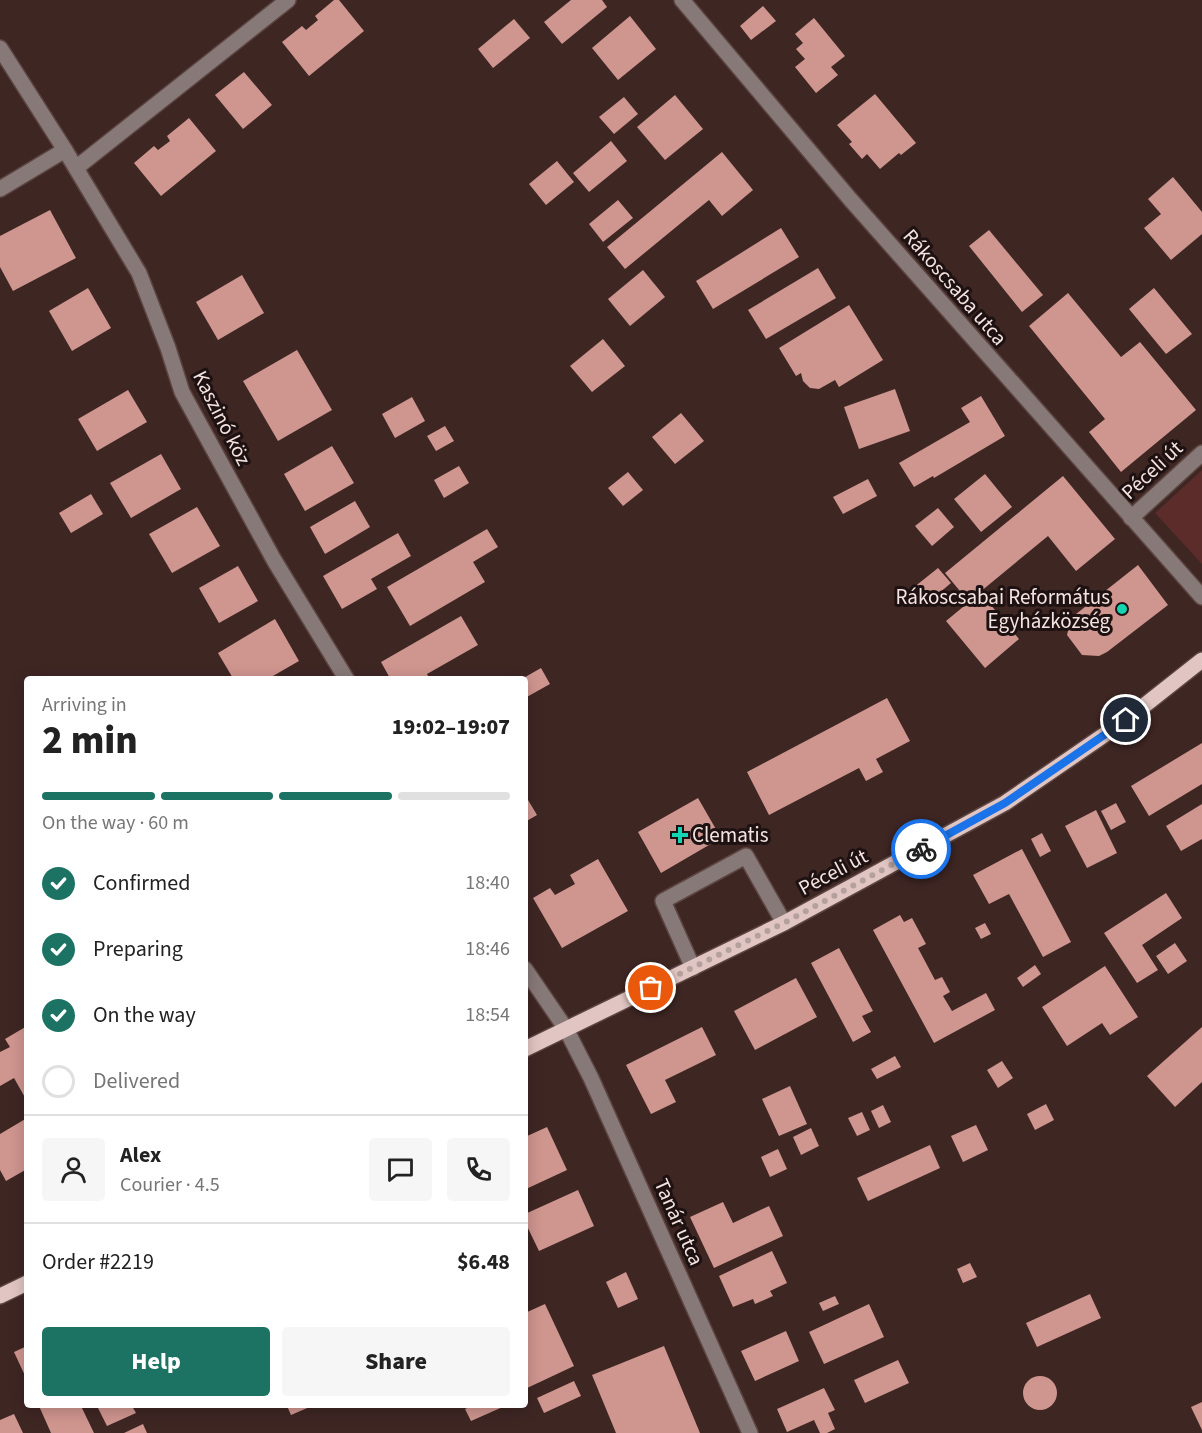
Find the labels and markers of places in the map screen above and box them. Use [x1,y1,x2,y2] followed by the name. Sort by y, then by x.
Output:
[895,582,1110,636] place label: Rákoscsabai Református Egyházközség
[1115,602,1129,616] marker: Rákoscsabai Református Egyházközség
[1100,694,1151,745] pin
[692,820,769,850] place label: Clematis
[673,828,687,842] marker: Clematis
[625,962,676,1013] pin

